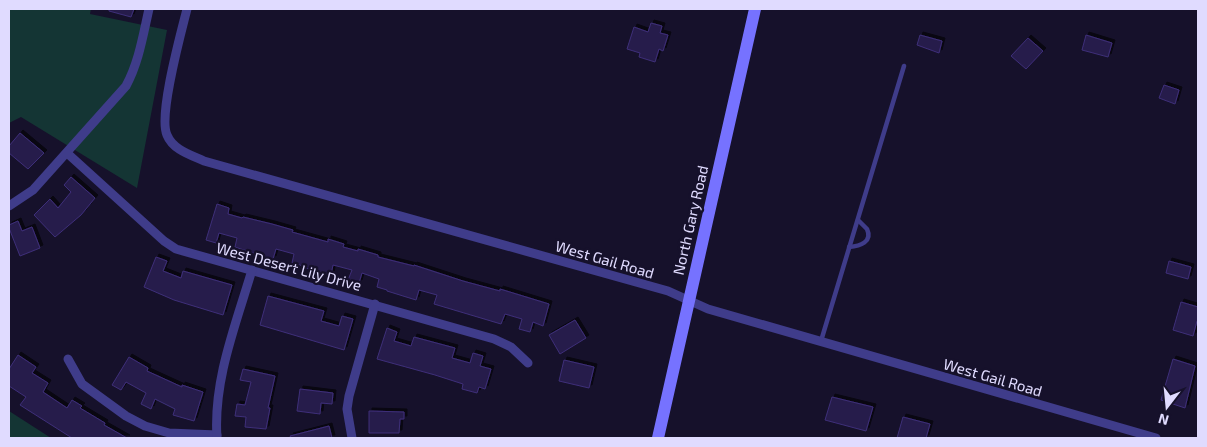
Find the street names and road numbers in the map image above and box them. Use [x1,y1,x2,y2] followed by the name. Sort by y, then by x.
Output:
[669,163,711,277] street label: North Gary Road
[553,236,657,282] street label: West Gail Road
[214,238,364,294] street label: West Desert Lily Drive
[941,354,1045,400] street label: West Gail Road

